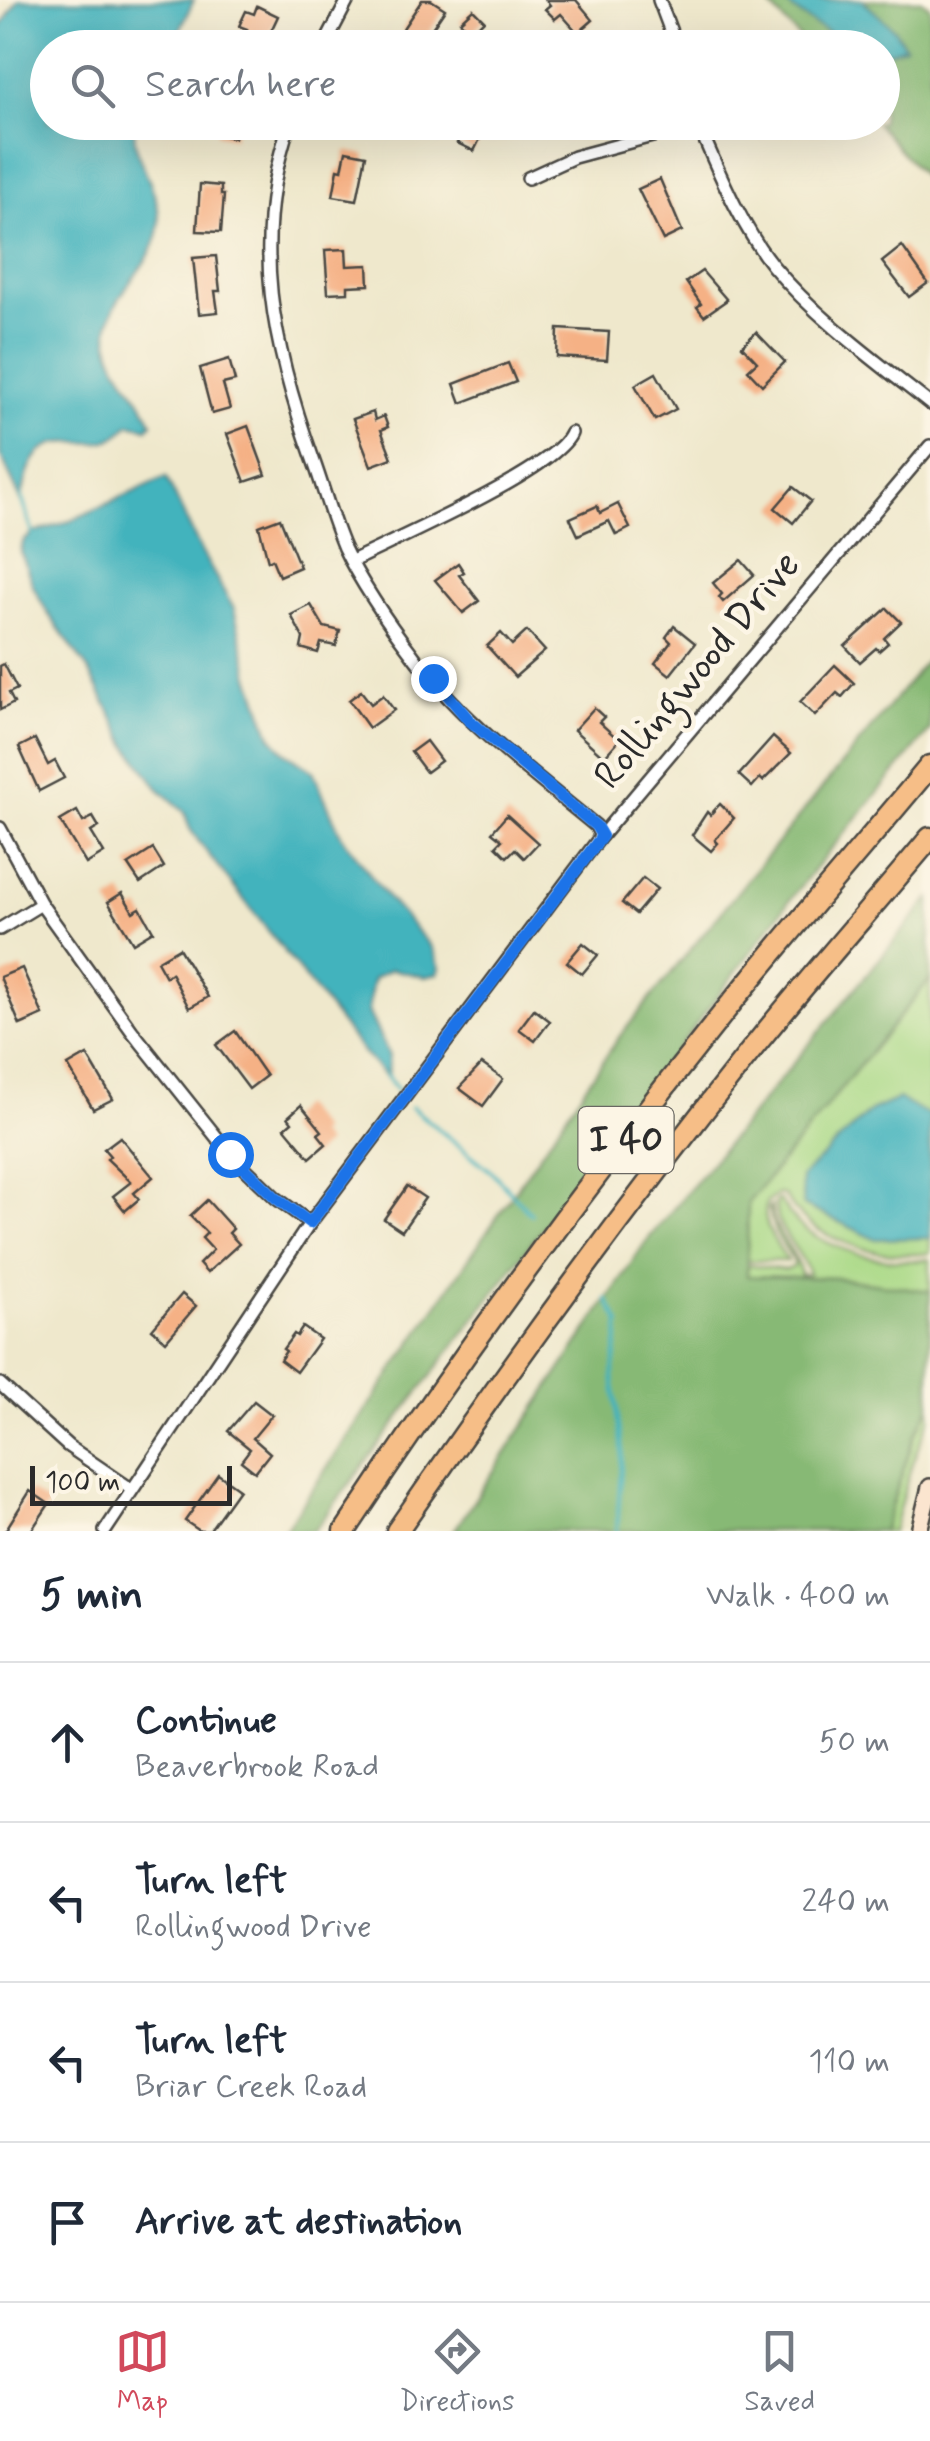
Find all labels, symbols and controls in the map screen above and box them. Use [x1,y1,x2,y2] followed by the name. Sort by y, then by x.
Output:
[30,30,900,140] search box
[65,58,120,113] icon: search
[145,61,336,110] text: Search here
[583,541,816,804] street label: Rollingwood Drive
[411,656,457,702] route end
[578,1107,674,1173] road number: I 40
[208,1132,254,1178] route start
[30,1461,232,1506] scale bar
[45,1465,120,1502] text: 100 m
[40,1569,143,1624] text: 5 min
[706,1575,890,1617] text: Walk · 400 m
[135,1697,277,1746] text: Continue
[40,1715,95,1770] icon: ahead
[818,1721,890,1763] text: 50 m
[135,1746,379,1788] text: Beaverbrook Road
[135,1857,287,1906] text: Turn left
[40,1875,95,1930] icon: left
[802,1881,890,1923] text: 240 m
[135,1906,372,1948] text: Rollingwood Drive
[135,2017,287,2066] text: Turn left
[40,2035,95,2090] icon: left
[809,2041,890,2083] text: 110 m
[135,2066,367,2108] text: Briar Creek Road
[40,2195,95,2250] icon: arrive
[135,2198,462,2247] text: Arrive at destination
[115,2324,170,2421] tab: Map
[400,2324,515,2421] tab: Directions
[744,2324,815,2421] tab: Saved

